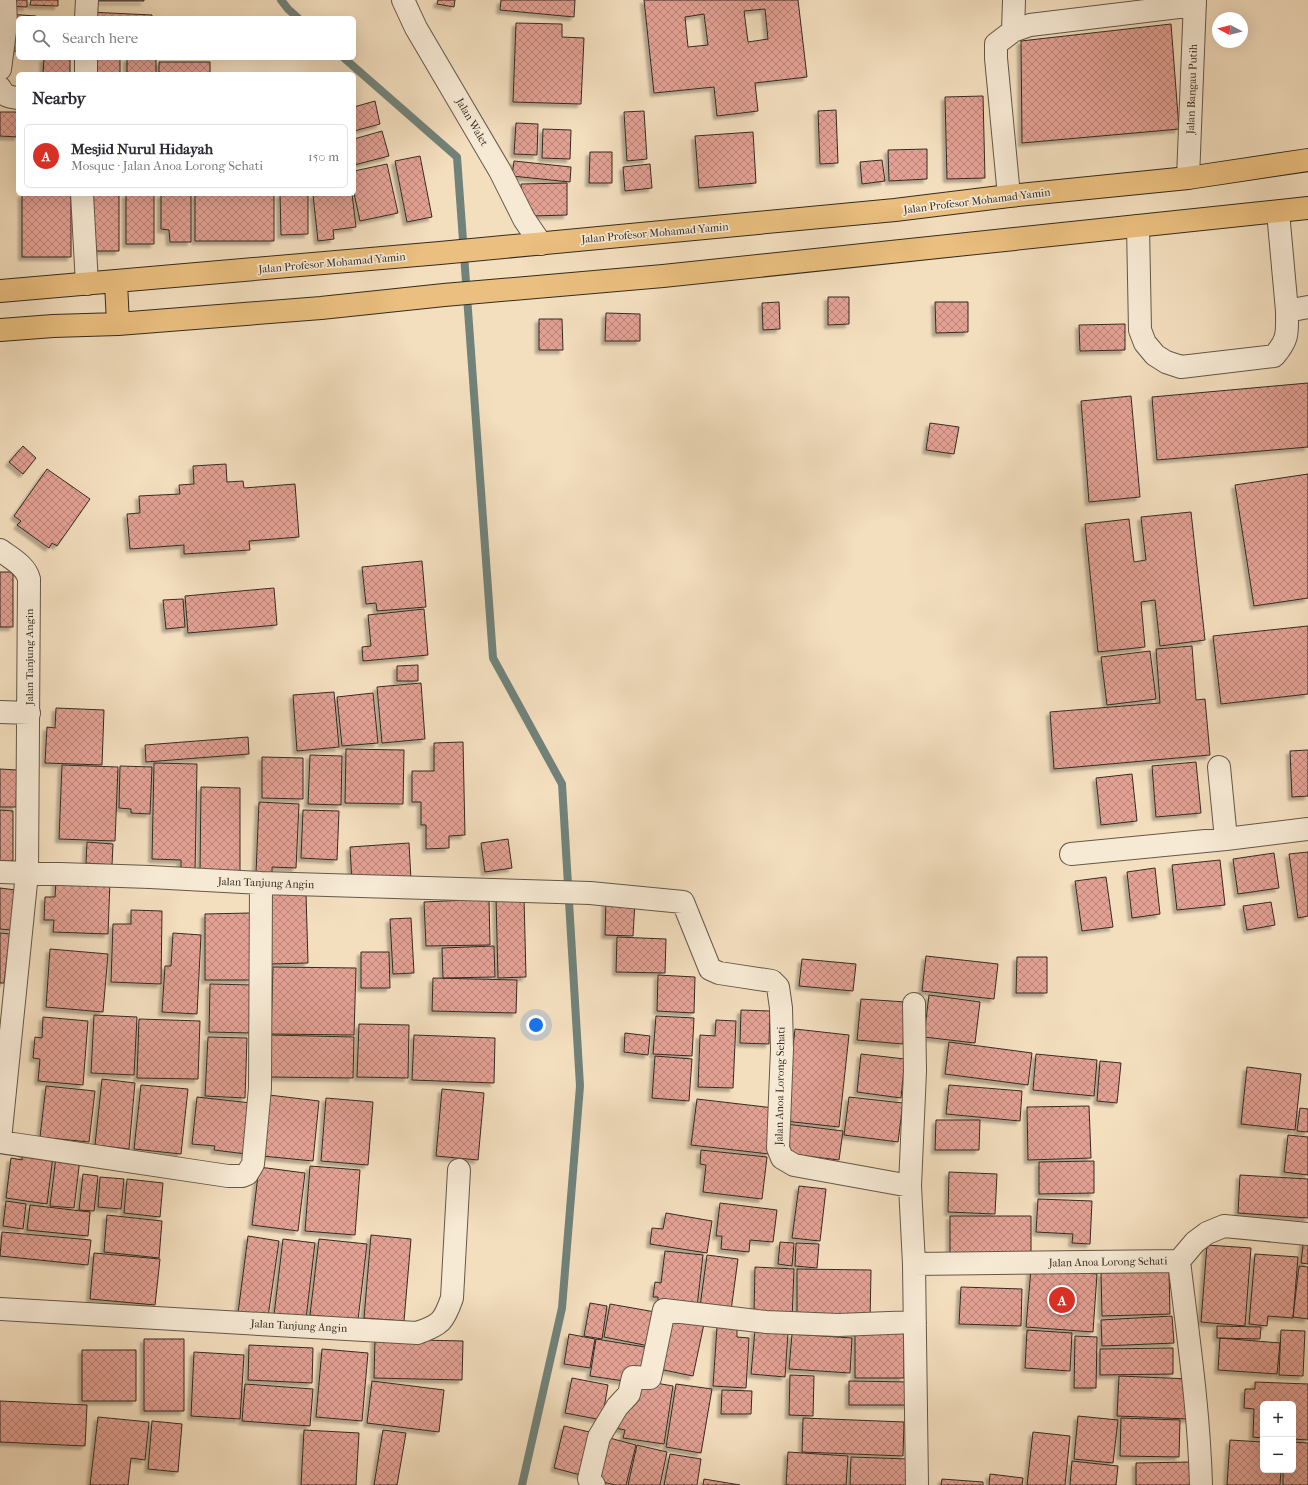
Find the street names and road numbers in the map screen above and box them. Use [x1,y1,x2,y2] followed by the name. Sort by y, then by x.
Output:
[1184,43,1200,135] street label: Jalan Bangau Putih
[453,95,491,148] street label: Jalan Walet
[902,185,1052,217] street label: Jalan Profesor Mohamad Yamin
[580,220,730,246] street label: Jalan Profesor Mohamad Yamin
[257,250,407,276] street label: Jalan Profesor Mohamad Yamin
[23,608,36,706] street label: Jalan Tanjung Angin
[217,875,315,891] street label: Jalan Tanjung Angin
[772,1026,788,1147] street label: Jalan Anoa Lorong Sehati
[1047,1254,1168,1270] street label: Jalan Anoa Lorong Sehati
[249,1317,348,1335] street label: Jalan Tanjung Angin

